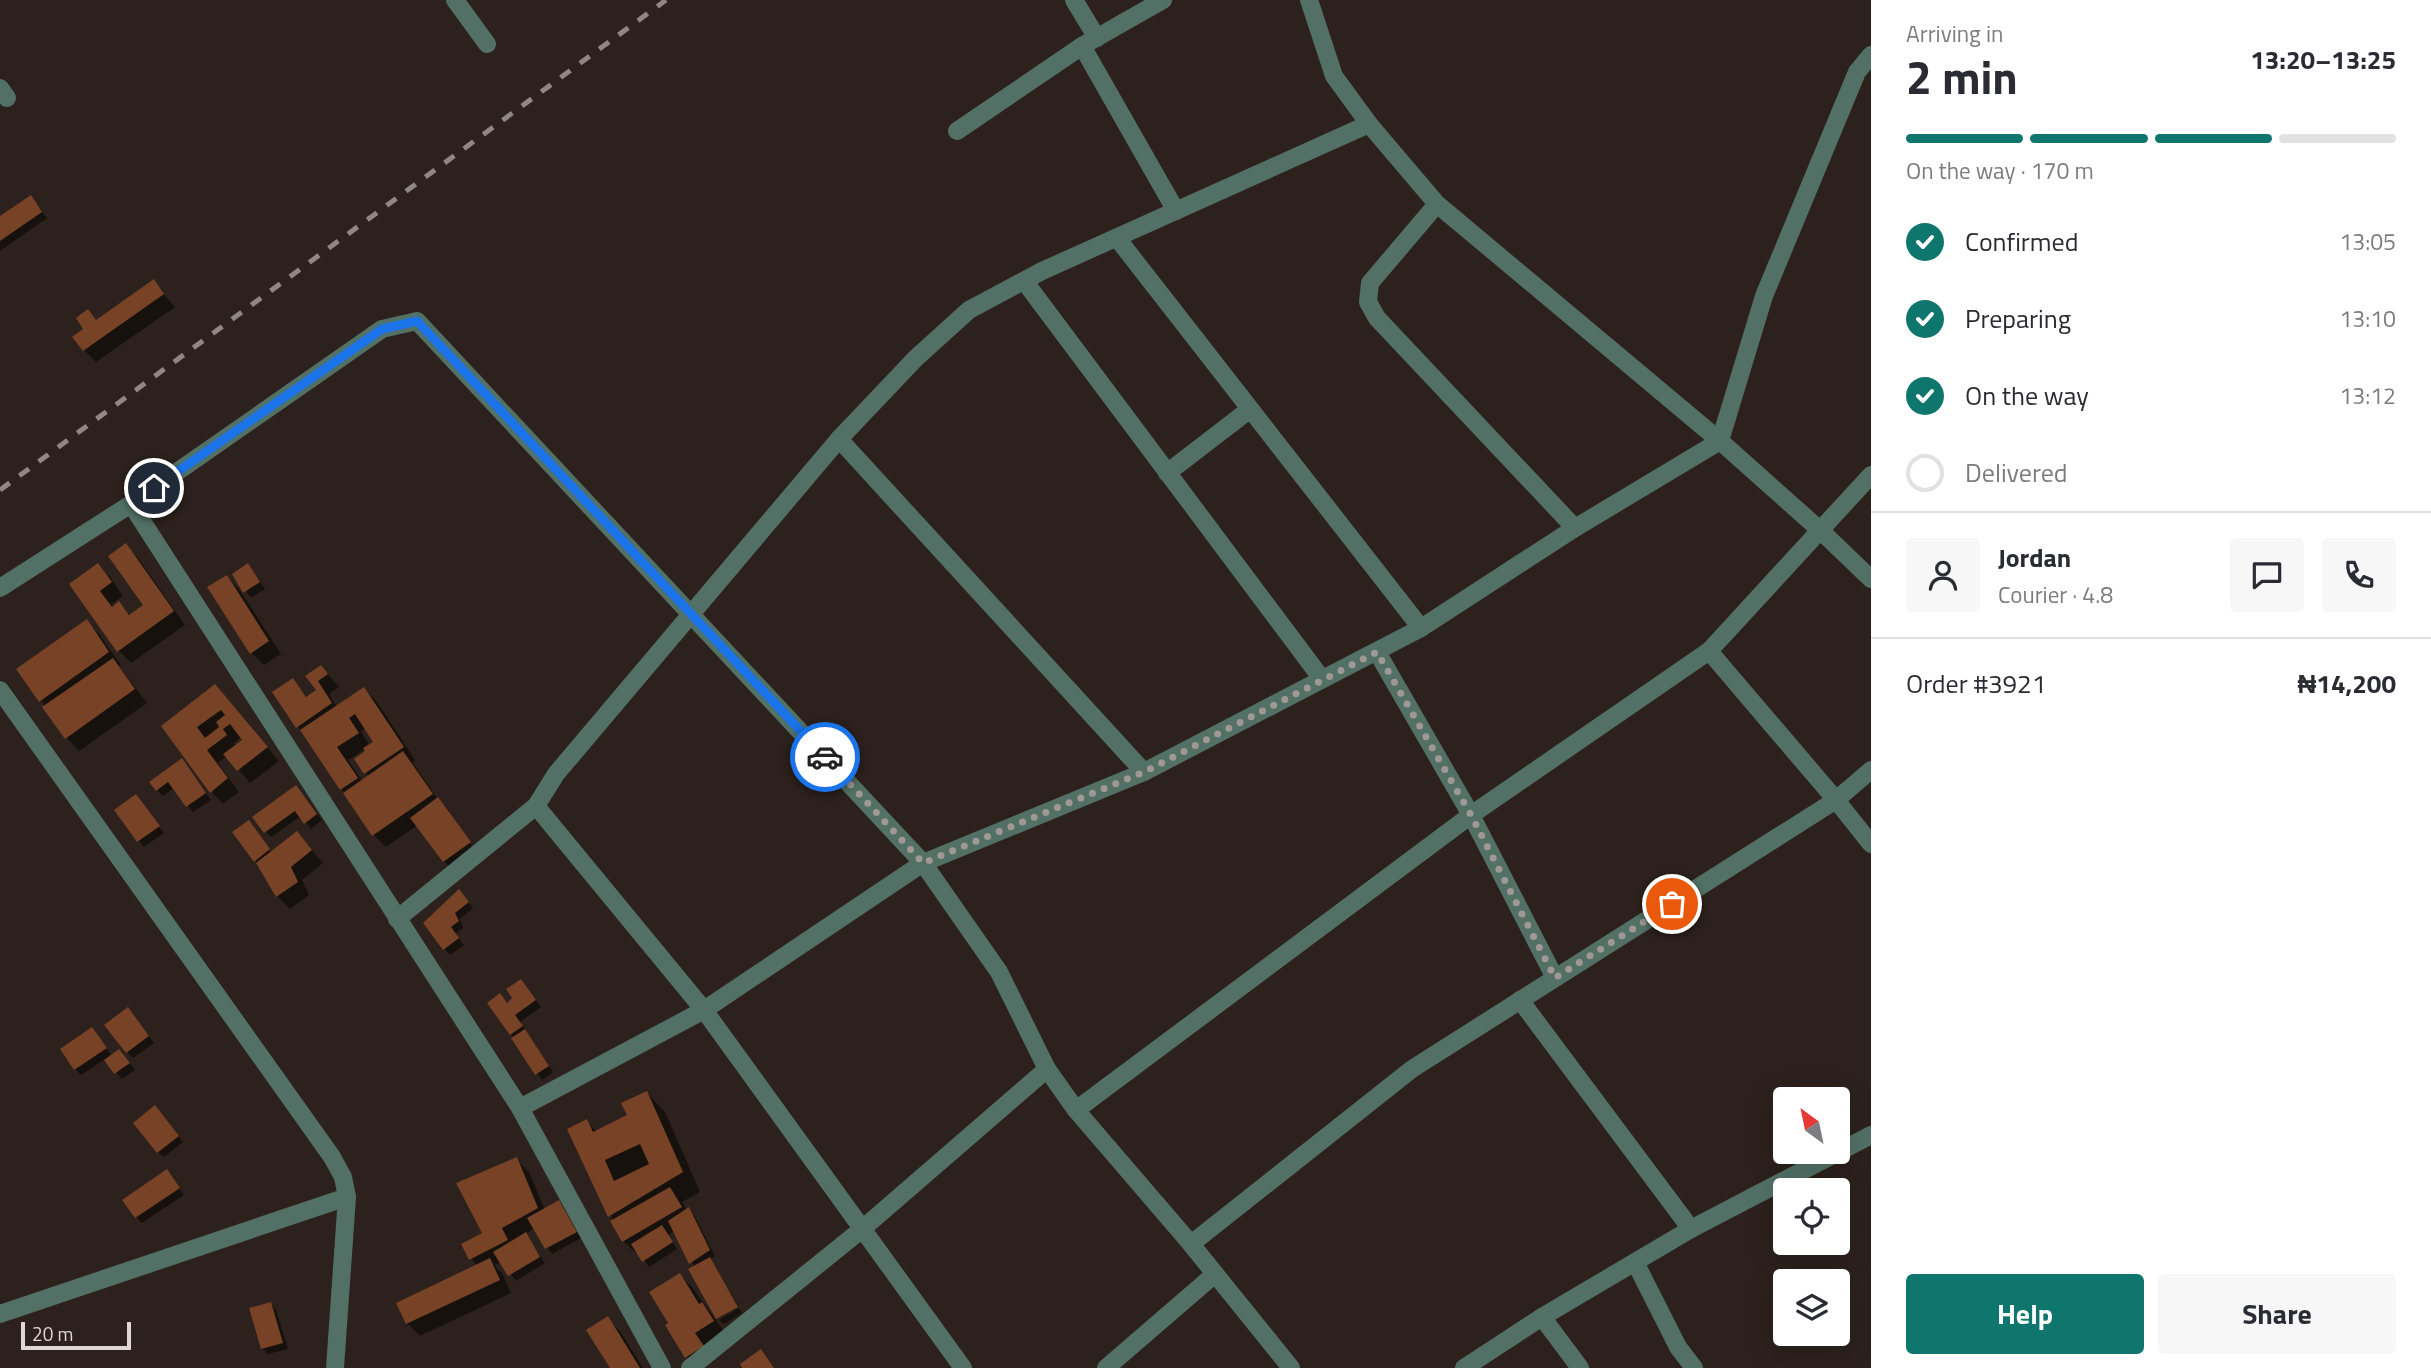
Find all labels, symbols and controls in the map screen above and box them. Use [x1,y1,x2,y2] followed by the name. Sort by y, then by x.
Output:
[1906,16,2003,51] text: Arriving in
[2250,40,2396,79] text: 13:20–13:25
[1906,42,2018,112] text: 2 min
[1906,153,2094,188] text: On the way · 170 m
[1965,222,2079,261] text: Confirmed
[1906,223,1944,261] icon: check
[2339,224,2396,259] text: 13:05
[1965,299,2071,338] text: Preparing
[1906,300,1944,338] icon: check
[2339,301,2396,336] text: 13:10
[1965,376,2089,415] text: On the way
[1906,377,1944,415] icon: check
[2339,378,2396,413] text: 13:12
[1965,453,2068,492] text: Delivered
[124,458,184,518] pin
[135,469,173,507] icon: home
[1906,538,1980,612] button: person
[1998,538,2071,577] text: Jordan
[2230,538,2304,612] button: chat
[2322,538,2396,612] button: phone
[1998,577,2113,612] text: Courier · 4.8
[1906,664,2046,703] text: Order #3921
[2298,664,2396,703] text: ₦14,200
[790,722,860,792] courier
[806,738,844,776] icon: car
[1642,874,1702,934] pin
[1653,885,1691,923] icon: bag
[1773,1087,1850,1164] north arrow
[1773,1087,1850,1346] map controls
[1773,1178,1850,1255] button: locate
[1773,1269,1850,1346] button: layers
[1906,1274,2144,1354] button: Help
[2158,1274,2396,1354] button: Share
[21,1319,131,1351] scale bar
[32,1319,73,1348] text: 20 m

